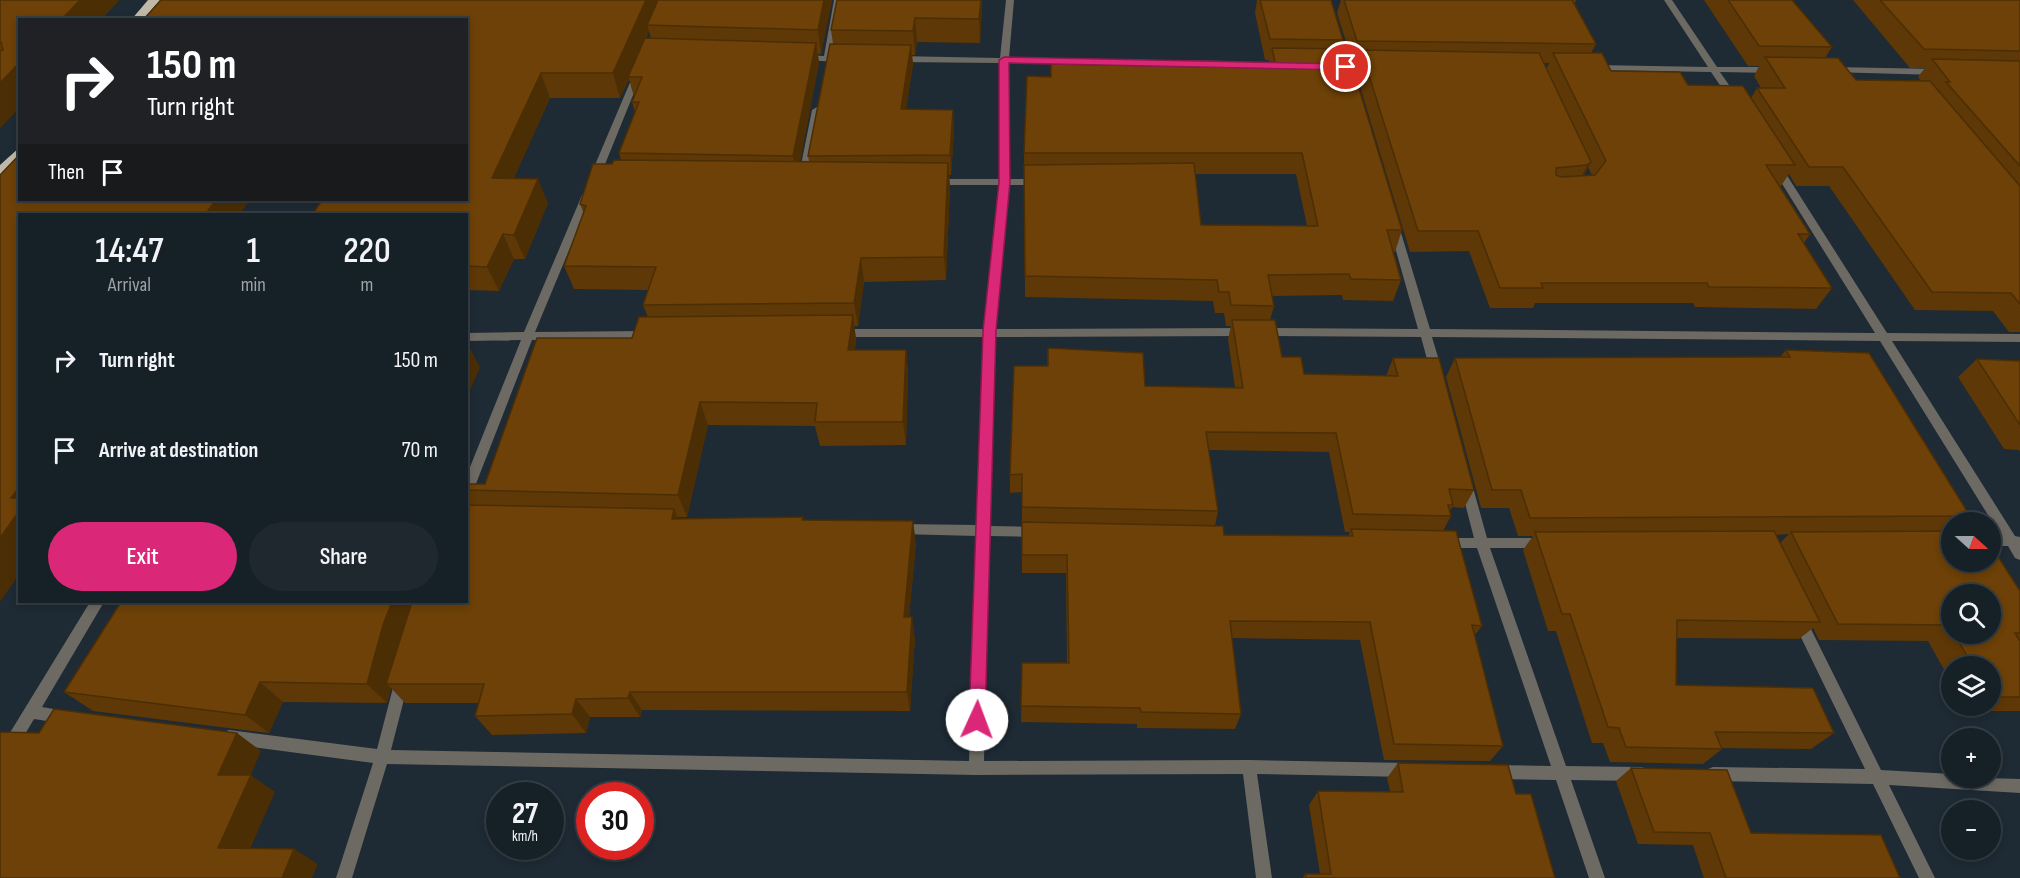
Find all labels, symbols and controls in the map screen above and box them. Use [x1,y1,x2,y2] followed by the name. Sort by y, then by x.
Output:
[147,40,236,91] text: 150 m
[1320,41,1371,92] pin
[48,42,126,120] icon: right
[1329,50,1362,83] icon: arrive
[147,91,234,123] text: Turn right
[96,156,129,189] icon: arrive
[48,159,84,186] text: Then
[95,230,163,273] text: 14:47
[247,230,260,273] text: 1
[343,230,391,273] text: 220
[108,273,151,297] text: Arrival
[241,273,266,297] text: min
[360,273,373,297] text: m
[48,344,81,377] icon: right
[99,347,175,374] text: Turn right
[394,347,438,374] text: 150 m
[48,434,81,467] icon: arrive
[99,437,258,464] text: Arrive at destination
[402,437,438,464] text: 70 m
[1941,512,2001,572] north arrow
[1941,512,2001,860] map controls
[48,522,237,591] button: Exit
[249,522,438,591] button: Share
[1941,584,2001,644] button: search
[1941,656,2001,716] button: layers
[945,688,1009,752] position arrow
[1941,728,2001,788] button: +
[576,782,654,860] speed limit sign: 30
[512,796,538,832] text: 27
[1941,800,2001,860] button: −
[512,827,538,846] text: km/h

